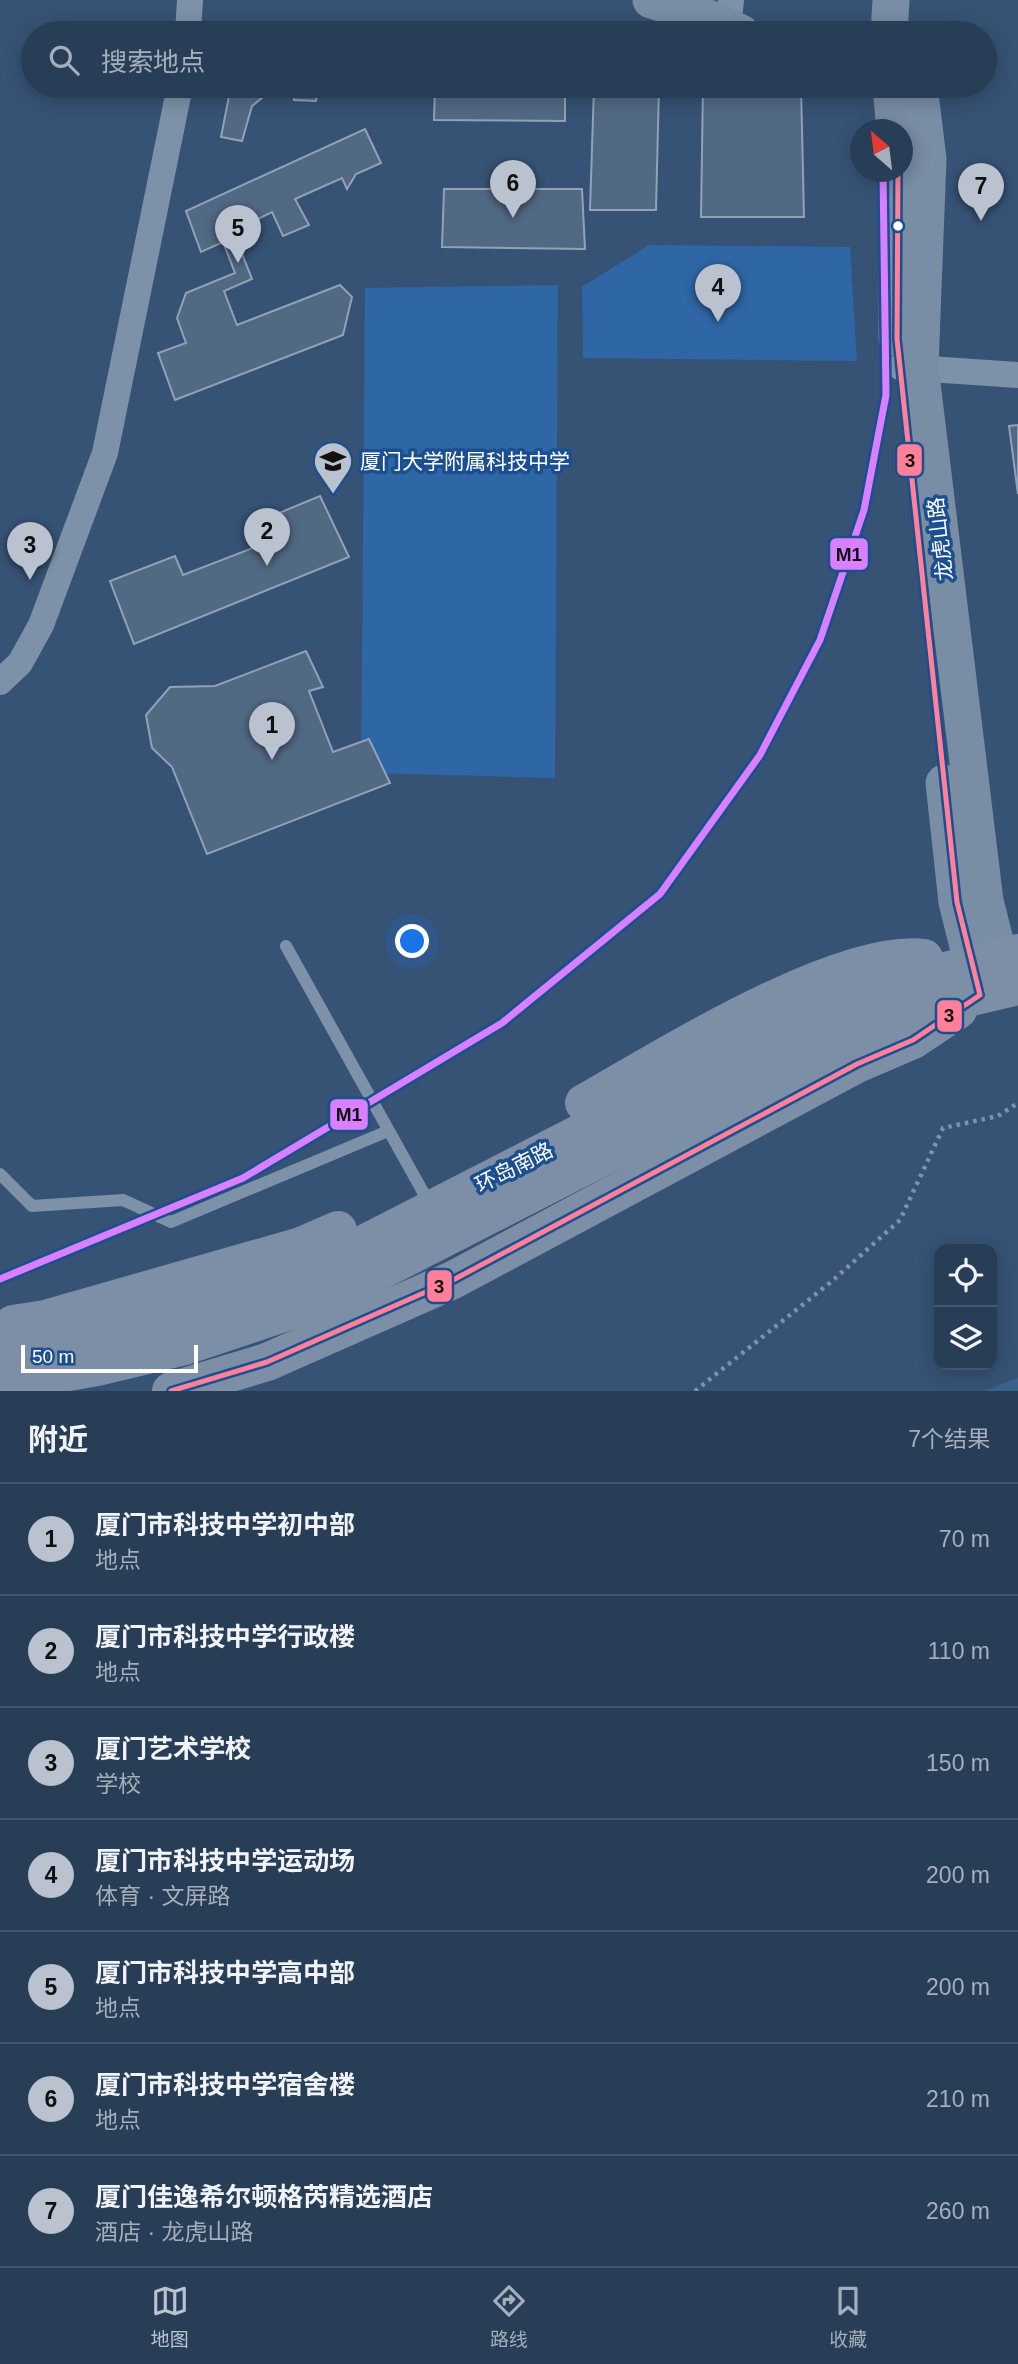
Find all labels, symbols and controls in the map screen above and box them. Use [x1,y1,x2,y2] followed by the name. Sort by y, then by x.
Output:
[21,21,997,98] search box
[45,41,83,79] icon: search
[101,47,205,77] text: 搜索地点
[850,119,913,182] north arrow
[490,160,536,218] pin: 6
[958,163,1004,221] pin: 7
[215,205,261,263] pin: 5
[891,219,905,233] unlabelled marker
[695,264,741,322] pin: 4
[312,440,354,495] school or university icon: 厦门大学附属科技中学
[896,443,923,477] line badge: 3
[360,450,570,473] place label: 厦门大学附属科技中学
[905,450,915,471] text: 3
[923,496,957,582] street label: 龙虎山路
[244,508,290,566] pin: 2
[7,522,53,580] pin: 3
[829,537,869,571] line badge: M1
[836,544,863,565] text: M1
[249,702,295,760] pin: 1
[395,924,429,958] your location
[936,999,963,1033] line badge: 3
[944,1005,954,1026] text: 3
[329,1098,369,1131] line badge: M1
[336,1104,363,1125] text: M1
[471,1138,557,1196] street label: 环岛南路
[934,1244,997,1370] map controls
[934,1244,997,1307] button: locate
[426,1269,453,1303] line badge: 3
[434,1276,444,1297] text: 3
[934,1307,997,1370] button: layers
[21,1342,198,1374] scale bar
[32,1346,74,1367] text: 50 m
[28,1423,88,1456] text: 附近
[908,1426,990,1452] text: 7个结果
[95,1510,355,1540] text: 厦门市科技中学初中部
[45,1526,57,1552] text: 1
[939,1526,990,1552] text: 70 m
[95,1547,141,1573] text: 地点
[95,1622,355,1652] text: 厦门市科技中学行政楼
[45,1638,57,1664] text: 2
[928,1638,990,1664] text: 110 m
[95,1659,141,1685] text: 地点
[95,1734,251,1764] text: 厦门艺术学校
[45,1750,57,1776] text: 3
[926,1750,990,1776] text: 150 m
[95,1771,141,1797] text: 学校
[95,1846,355,1876] text: 厦门市科技中学运动场
[45,1862,57,1888] text: 4
[926,1862,990,1888] text: 200 m
[95,1883,230,1909] text: 体育 · 文屏路
[95,1958,355,1988] text: 厦门市科技中学高中部
[45,1974,57,2000] text: 5
[926,1974,990,2000] text: 200 m
[95,1995,141,2021] text: 地点
[95,2070,355,2100] text: 厦门市科技中学宿舍楼
[45,2086,57,2112] text: 6
[926,2086,990,2112] text: 210 m
[95,2107,141,2133] text: 地点
[95,2182,433,2212] text: 厦门佳逸希尔顿格芮精选酒店
[45,2198,57,2224] text: 7
[926,2198,990,2224] text: 260 m
[95,2219,253,2245] text: 酒店 · 龙虎山路
[151,2282,189,2351] tab: 地图
[490,2282,528,2351] tab: 路线
[829,2282,867,2351] tab: 收藏

